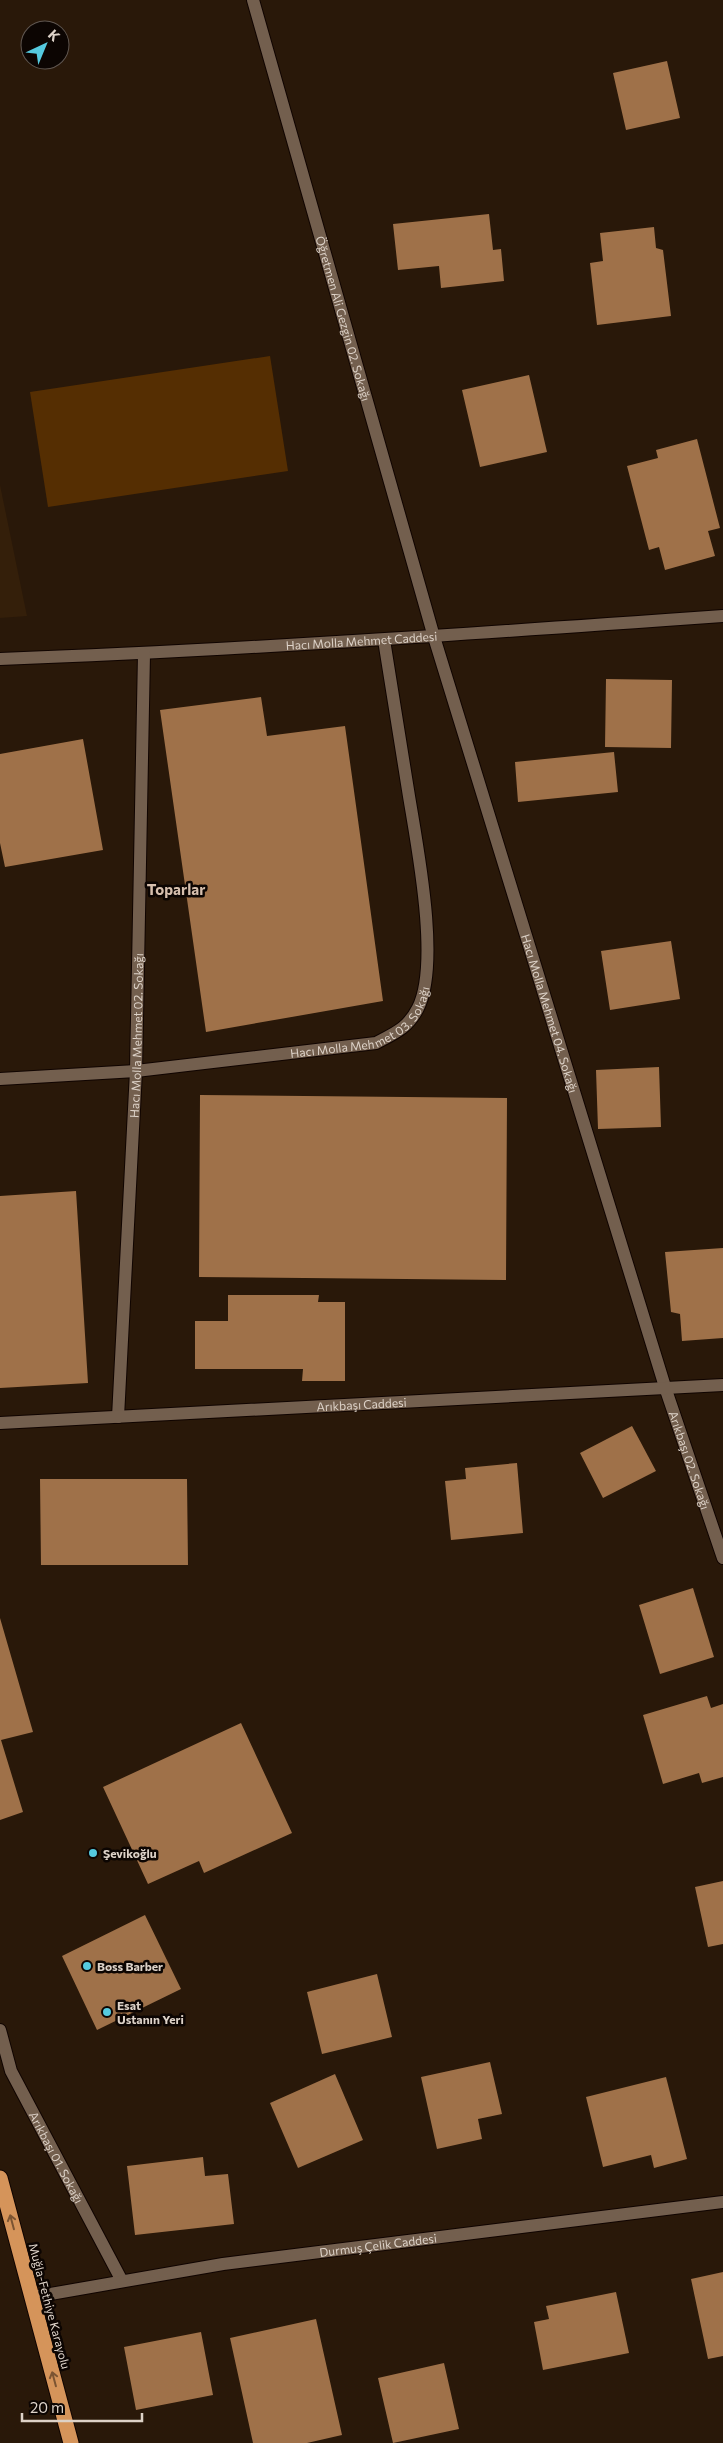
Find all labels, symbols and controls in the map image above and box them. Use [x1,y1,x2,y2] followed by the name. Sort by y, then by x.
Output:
[20,20,70,70] north arrow
[45,26,64,45] text: K
[313,234,374,403] street label: Öğretmen Ali Gezgin 02. Sokağı
[285,629,438,652] street label: Hacı Molla Mehmet Caddesi
[147,880,205,898] district label: Toparlar
[519,932,581,1094] street label: Hacı Molla Mehmet 04. Sokağı
[127,953,145,1118] street label: Hacı Molla Mehmet 02. Sokağı
[289,985,432,1060] street label: Hacı Molla Mehmet 03. Sokağı
[316,1395,407,1413] street label: Arıkbaşı Caddesi
[667,1409,713,1511] street label: Arıkbaşı 02. Sokağı
[103,1846,157,1860] place label: Şevikoğlu
[87,1847,99,1859] marker: Şevikoğlu
[97,1959,163,1973] place label: Boss Barber
[81,1960,93,1972] marker: Boss Barber
[117,1998,184,2026] place label: Esat Ustanın Yeri
[101,2006,113,2018] marker: Esat Ustanın Yeri
[27,2109,87,2205] street label: Arıkbaşı 01. Sokağı
[7,2214,17,2230] one-way arrow
[318,2231,437,2259] street label: Durmuş Çelik Caddesi
[26,2242,74,2370] street label: Muğla-Fethiye Karayolu
[49,2371,58,2387] one-way arrow
[22,2390,142,2422] scale bar
[30,2398,64,2416] text: 20 m

